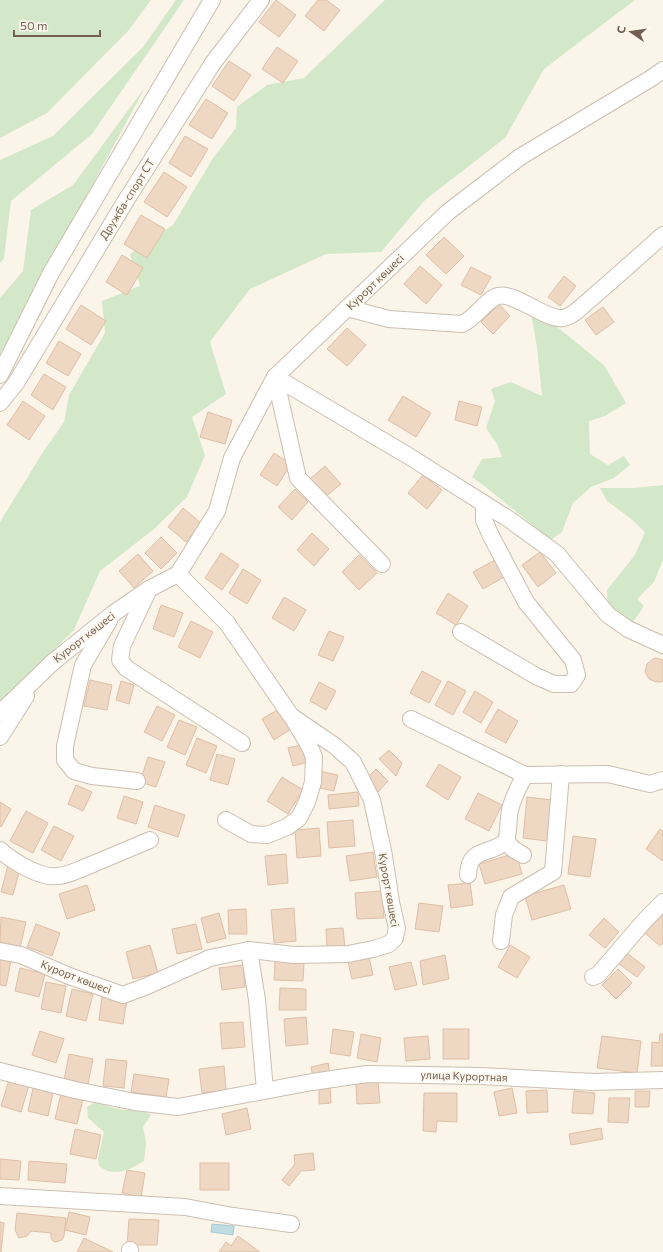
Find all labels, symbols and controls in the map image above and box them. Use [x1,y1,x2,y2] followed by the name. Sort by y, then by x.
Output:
[14,12,100,38] scale bar
[611,12,651,52] north arrow
[20,18,48,32] text: 50 m
[614,24,628,35] text: С
[96,156,157,242] street label: Дружба-спорт СТ
[343,251,406,312] street label: Курорт көшесі
[50,608,117,665] street label: Курорт көшесі
[377,852,402,928] street label: Курорт көшесі
[39,957,114,996] street label: Курорт көшесі
[420,1067,508,1084] street label: улица Курортная

